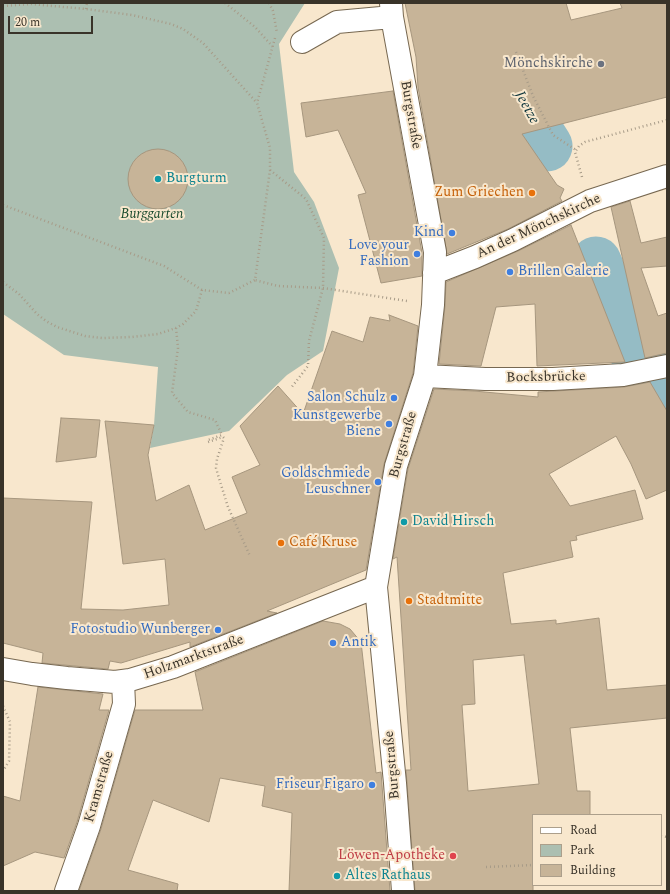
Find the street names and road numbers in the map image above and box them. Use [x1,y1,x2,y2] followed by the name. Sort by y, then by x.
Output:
[396,80,424,150] street label: Burgstraße
[474,191,604,263] street label: An der Mönchskirche
[506,369,586,387] street label: Bocksbrücke
[386,410,422,480] street label: Burgstraße
[142,632,246,684] street label: Holzmarktstraße
[382,730,404,800] street label: Burgstraße
[82,749,118,825] street label: Kramstraße

